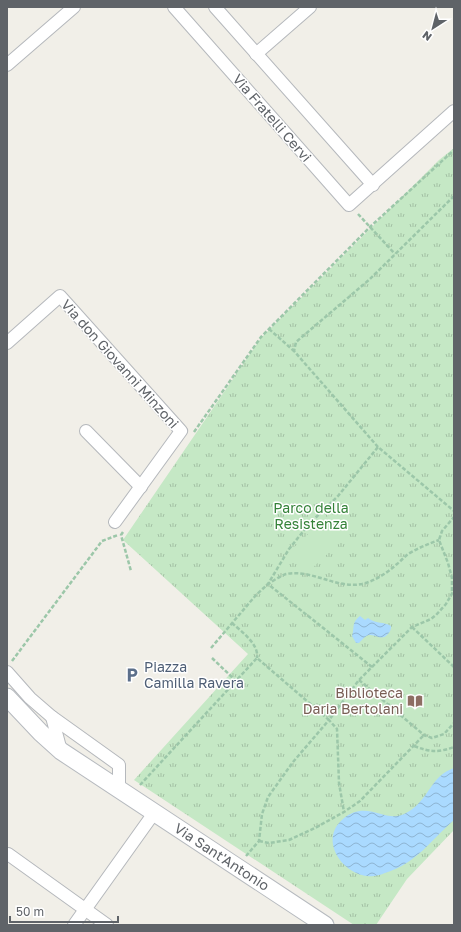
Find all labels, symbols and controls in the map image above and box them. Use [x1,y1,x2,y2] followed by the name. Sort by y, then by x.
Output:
[413,8,453,48] north arrow
[420,29,434,44] text: N
[230,70,315,165] street label: Via Fratelli Cervi
[58,296,183,432] street label: Via don Giovanni Minzoni
[273,499,349,532] park label: Parco della Resistenza
[144,658,244,691] place label: Piazza Camilla Ravera
[123,666,141,684] parking icon: Piazza Camilla Ravera
[303,684,403,717] place label: Biblioteca Daria Bertolani
[406,692,424,710] library icon: Biblioteca Daria Bertolani
[171,819,273,894] street label: Via Sant'Antonio
[10,898,118,924] scale bar
[16,904,44,919] text: 50 m

